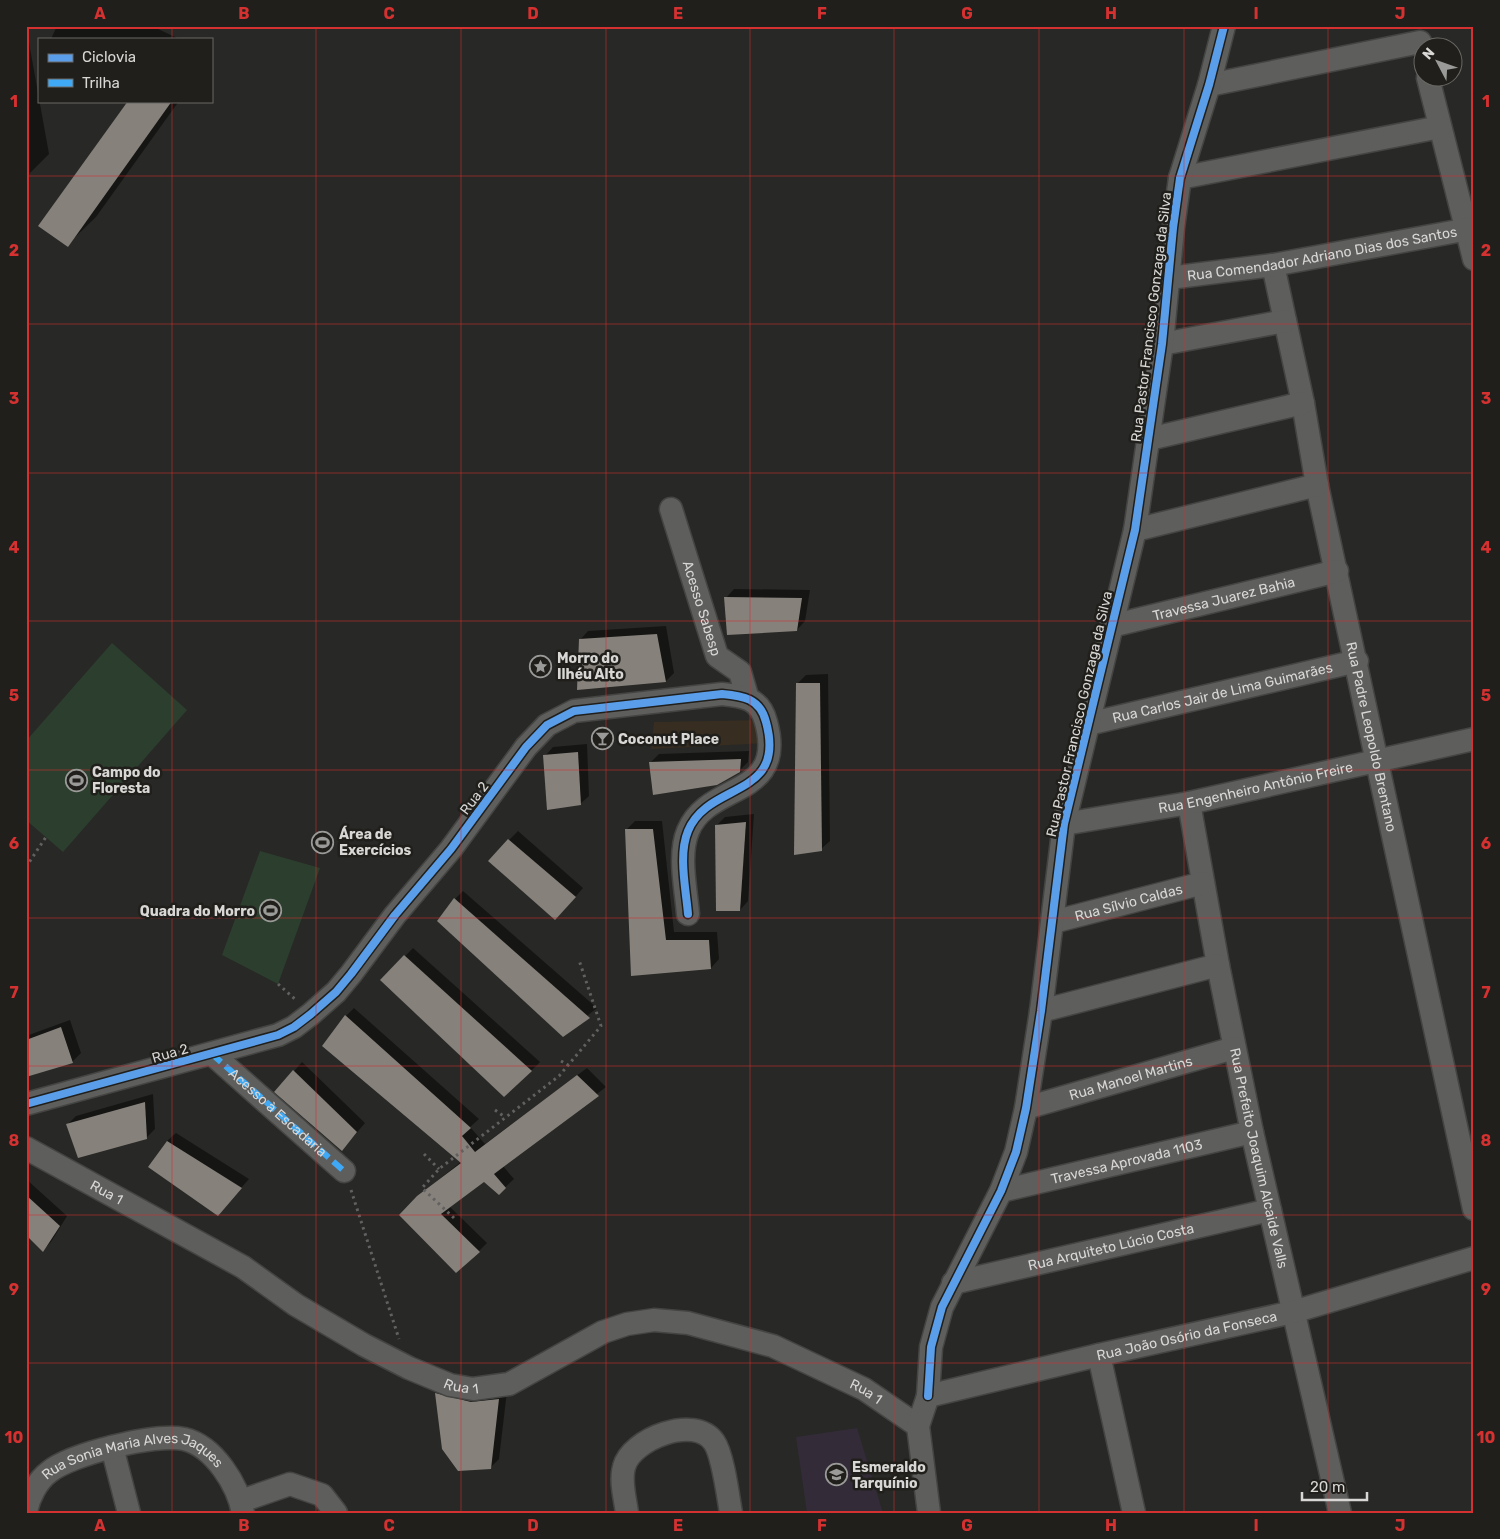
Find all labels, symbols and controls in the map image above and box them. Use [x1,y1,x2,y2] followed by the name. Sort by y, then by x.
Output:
[94,4,106,23] text: A
[238,4,250,23] text: B
[383,4,395,23] text: C
[527,4,539,23] text: D
[673,4,683,23] text: E
[817,4,827,23] text: F
[961,4,973,23] text: G
[1105,4,1117,23] text: H
[1253,4,1259,23] text: I
[1395,4,1405,23] text: J
[38,38,212,102] legend
[1412,38,1462,88] north arrow
[1419,44,1438,63] text: N
[82,48,136,66] text: Ciclovia
[82,74,120,92] text: Trilha
[10,92,18,111] text: 1
[1482,92,1490,111] text: 1
[1128,191,1175,443] street label: Rua Pastor Francisco Gonzaga da Silva
[1186,223,1458,285] street label: Rua Comendador Adriano Dias dos Santos
[9,241,19,260] text: 2
[1481,241,1491,260] text: 2
[9,389,19,408] text: 3
[1481,389,1491,408] text: 3
[9,538,20,557] text: 4
[1481,538,1492,557] text: 4
[679,559,724,658] street label: Acesso Sabesp
[1151,574,1297,625] street label: Travessa Juarez Bahia
[1043,589,1116,839] street label: Rua Pastor Francisco Gonzaga da Silva
[1342,640,1400,833] street label: Rua Padre Leopoldo Brentano
[557,650,624,683] place label: Morro do Ilhéu Alto
[529,654,553,678] place icon: Morro do Ilhéu Alto
[1111,659,1334,727] street label: Rua Carlos Jair de Lima Guimarães
[9,686,19,705] text: 5
[1481,686,1491,705] text: 5
[590,727,614,751] bar icon: Coconut Place
[618,731,719,748] place label: Coconut Place
[1157,758,1355,817] street label: Rua Engenheiro Antônio Freire
[92,764,161,797] place label: Campo do Floresta
[64,768,88,792] sports icon: Campo do Floresta
[456,778,492,818] street label: Rua 2
[339,825,412,859] place label: Área de Exercícios
[311,830,335,854] sports icon: Área de Exercícios
[9,834,19,853] text: 6
[1481,834,1491,853] text: 6
[1073,881,1184,925] street label: Rua Sílvio Caldas
[259,899,283,923] sports icon: Quadra do Morro
[140,903,255,920] place label: Quadra do Morro
[9,983,19,1002] text: 7
[1481,983,1491,1002] text: 7
[150,1040,190,1067] street label: Rua 2
[1226,1046,1291,1270] street label: Rua Prefeito Joaquim Alcaide Valls
[1067,1052,1194,1104] street label: Rua Manoel Martins
[225,1065,330,1161] street label: Acesso à Escadaria
[9,1131,20,1150] text: 8
[1481,1131,1492,1150] text: 8
[1049,1136,1204,1188] street label: Travessa Aprovada 1103
[87,1177,126,1208] street label: Rua 1
[1026,1220,1196,1274] street label: Rua Arquiteto Lúcio Costa
[9,1280,19,1299] text: 9
[1481,1280,1491,1299] text: 9
[1095,1308,1279,1364] street label: Rua João Osório da Fonseca
[441,1375,480,1398] street label: Rua 1
[847,1376,885,1408] street label: Rua 1
[5,1428,24,1447] text: 10
[1477,1428,1496,1447] text: 10
[38,1430,227,1483] text: Rua Sonia Maria Alves Jaques
[852,1459,926,1492] place label: Esmeraldo Tarquínio
[824,1463,848,1487] school or university icon: Esmeraldo Tarquínio
[35,1464,229,1490] street label: Rua Sonia Maria Alves Jaques
[1302,1469,1368,1501] scale bar
[1310,1478,1345,1496] text: 20 m
[94,1516,106,1535] text: A
[238,1516,250,1535] text: B
[383,1516,395,1535] text: C
[527,1516,539,1535] text: D
[673,1516,683,1535] text: E
[817,1516,827,1535] text: F
[961,1516,973,1535] text: G
[1105,1516,1117,1535] text: H
[1253,1516,1259,1535] text: I
[1395,1516,1405,1535] text: J

